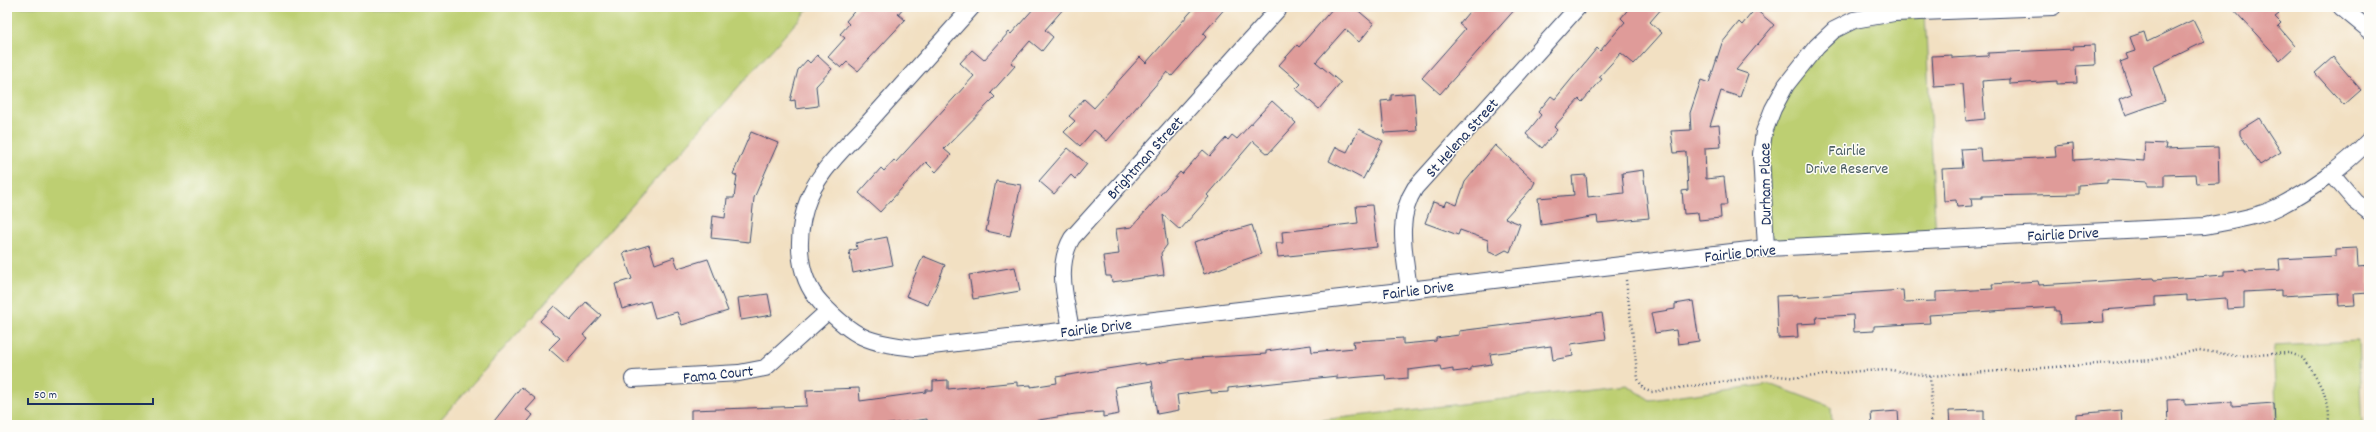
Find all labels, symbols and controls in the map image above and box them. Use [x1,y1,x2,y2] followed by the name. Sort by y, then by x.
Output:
[1421,94,1505,184] street label: St Helena Street
[1102,112,1190,205] street label: Brightman Street
[1806,140,1888,181] park label: Fairlie Drive Reserve
[1754,142,1779,225] street label: Durham Place
[2027,222,2100,249] street label: Fairlie Drive
[1703,239,1777,270] street label: Fairlie Drive
[1381,276,1455,307] street label: Fairlie Drive
[1059,314,1133,345] street label: Fairlie Drive
[682,360,755,391] street label: Fama Court
[28,380,153,406] scale bar
[34,387,57,404] text: 50 m

